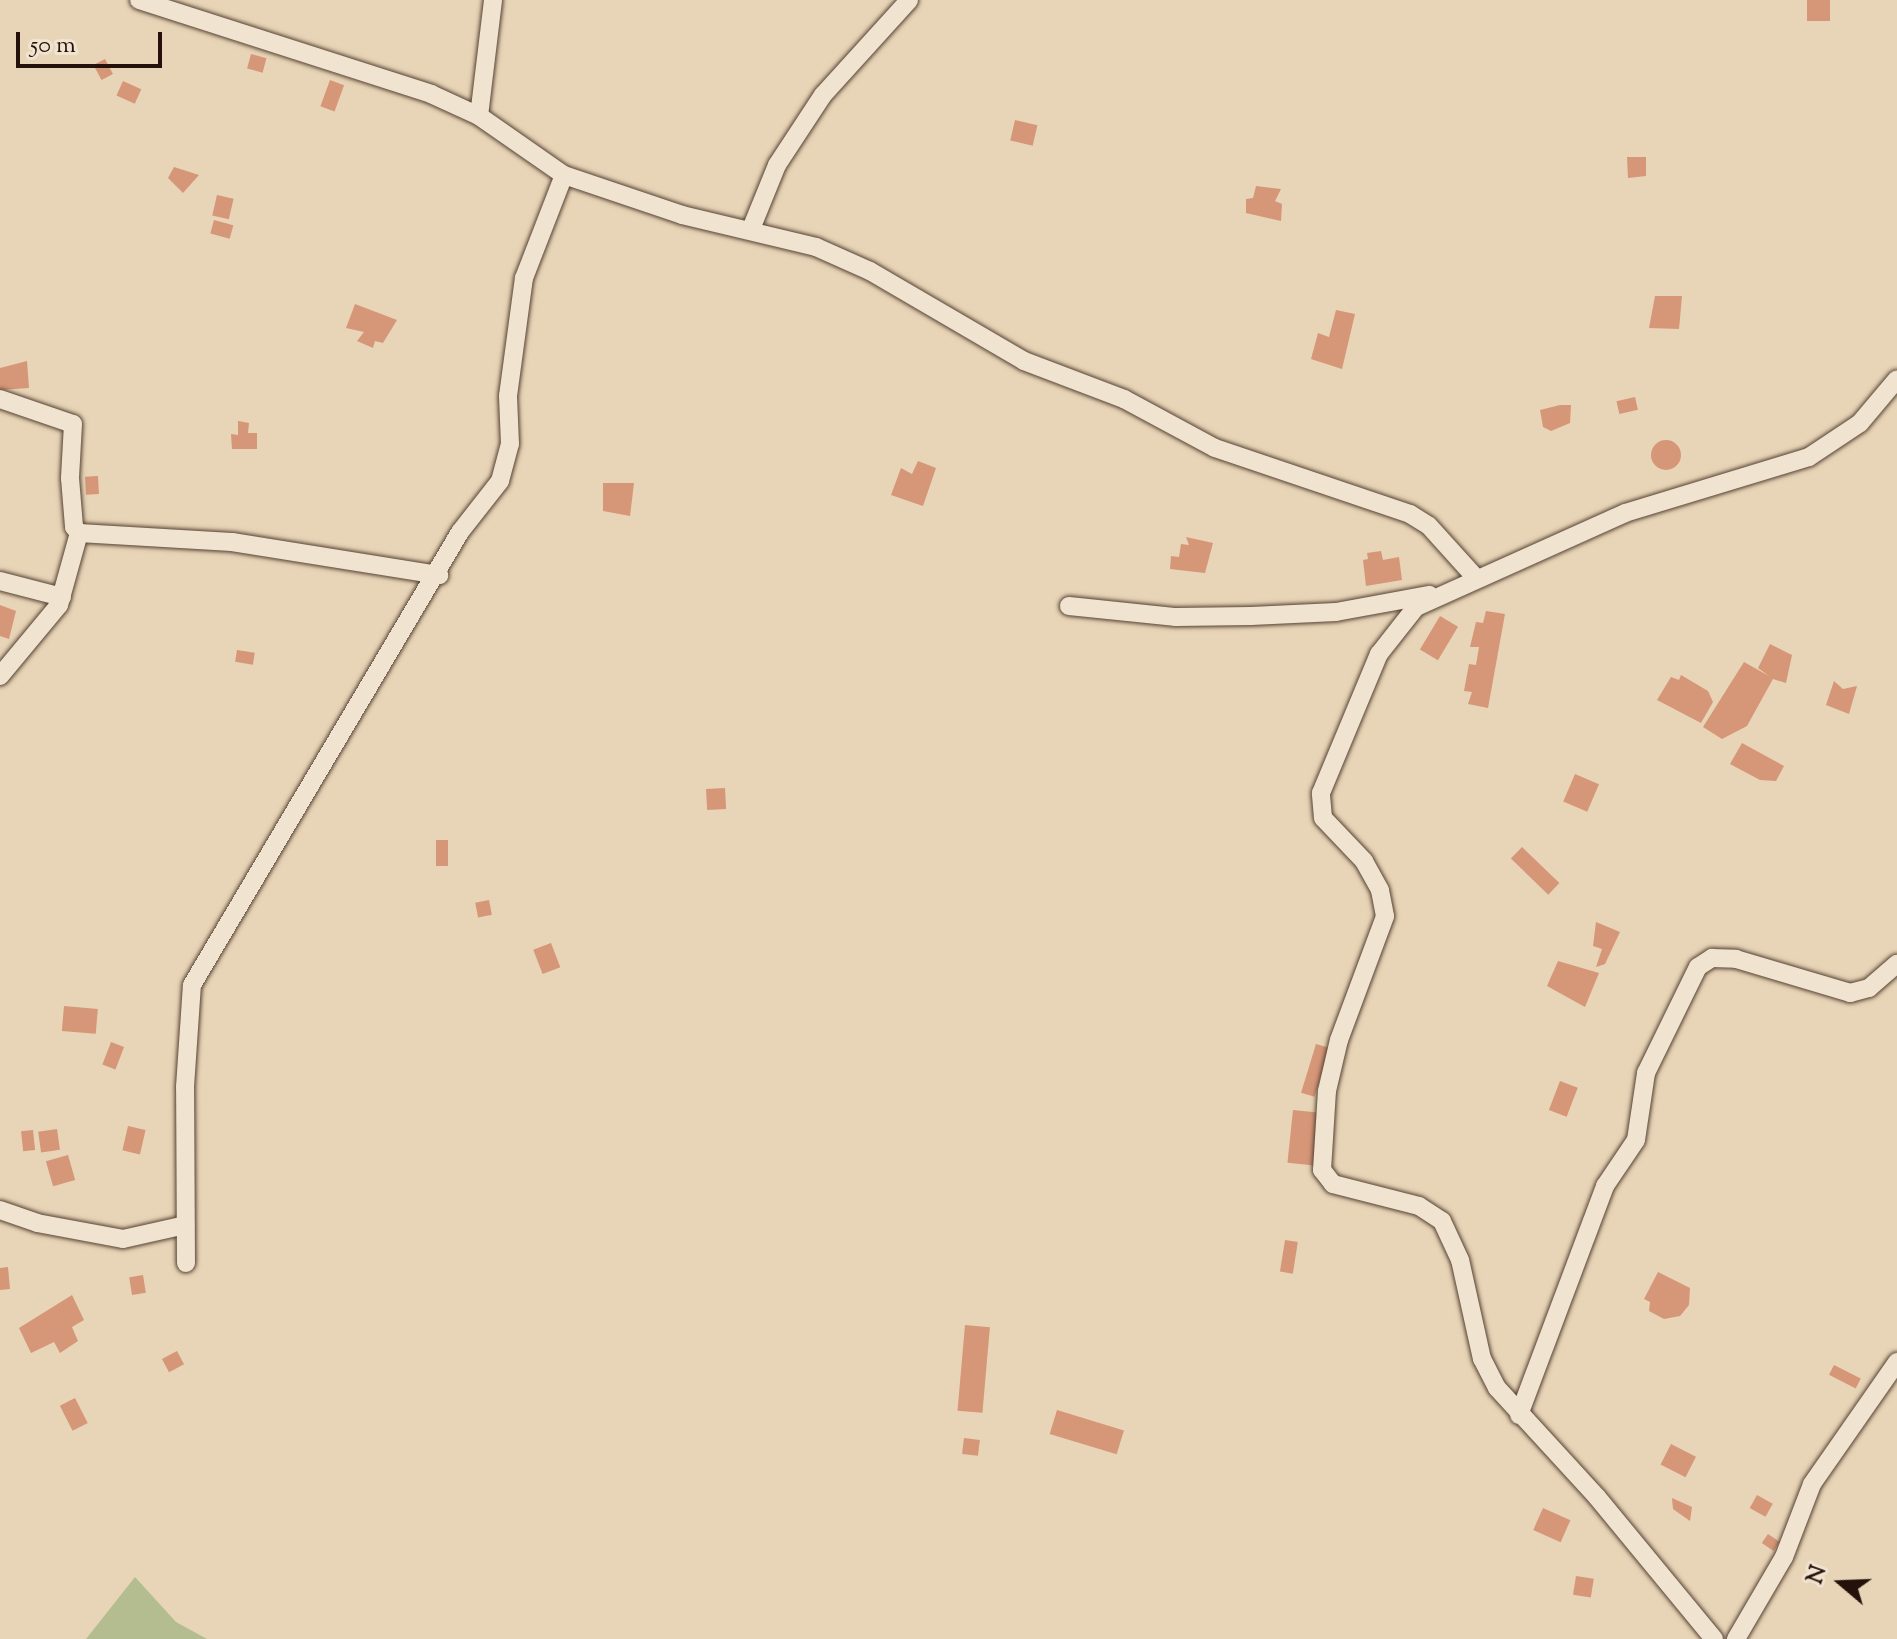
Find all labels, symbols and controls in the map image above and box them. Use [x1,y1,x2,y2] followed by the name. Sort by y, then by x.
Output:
[20,16,166,66] scale bar
[30,29,76,63] text: 50 m
[1801,1543,1881,1623] north arrow
[1800,1562,1836,1589] text: N

